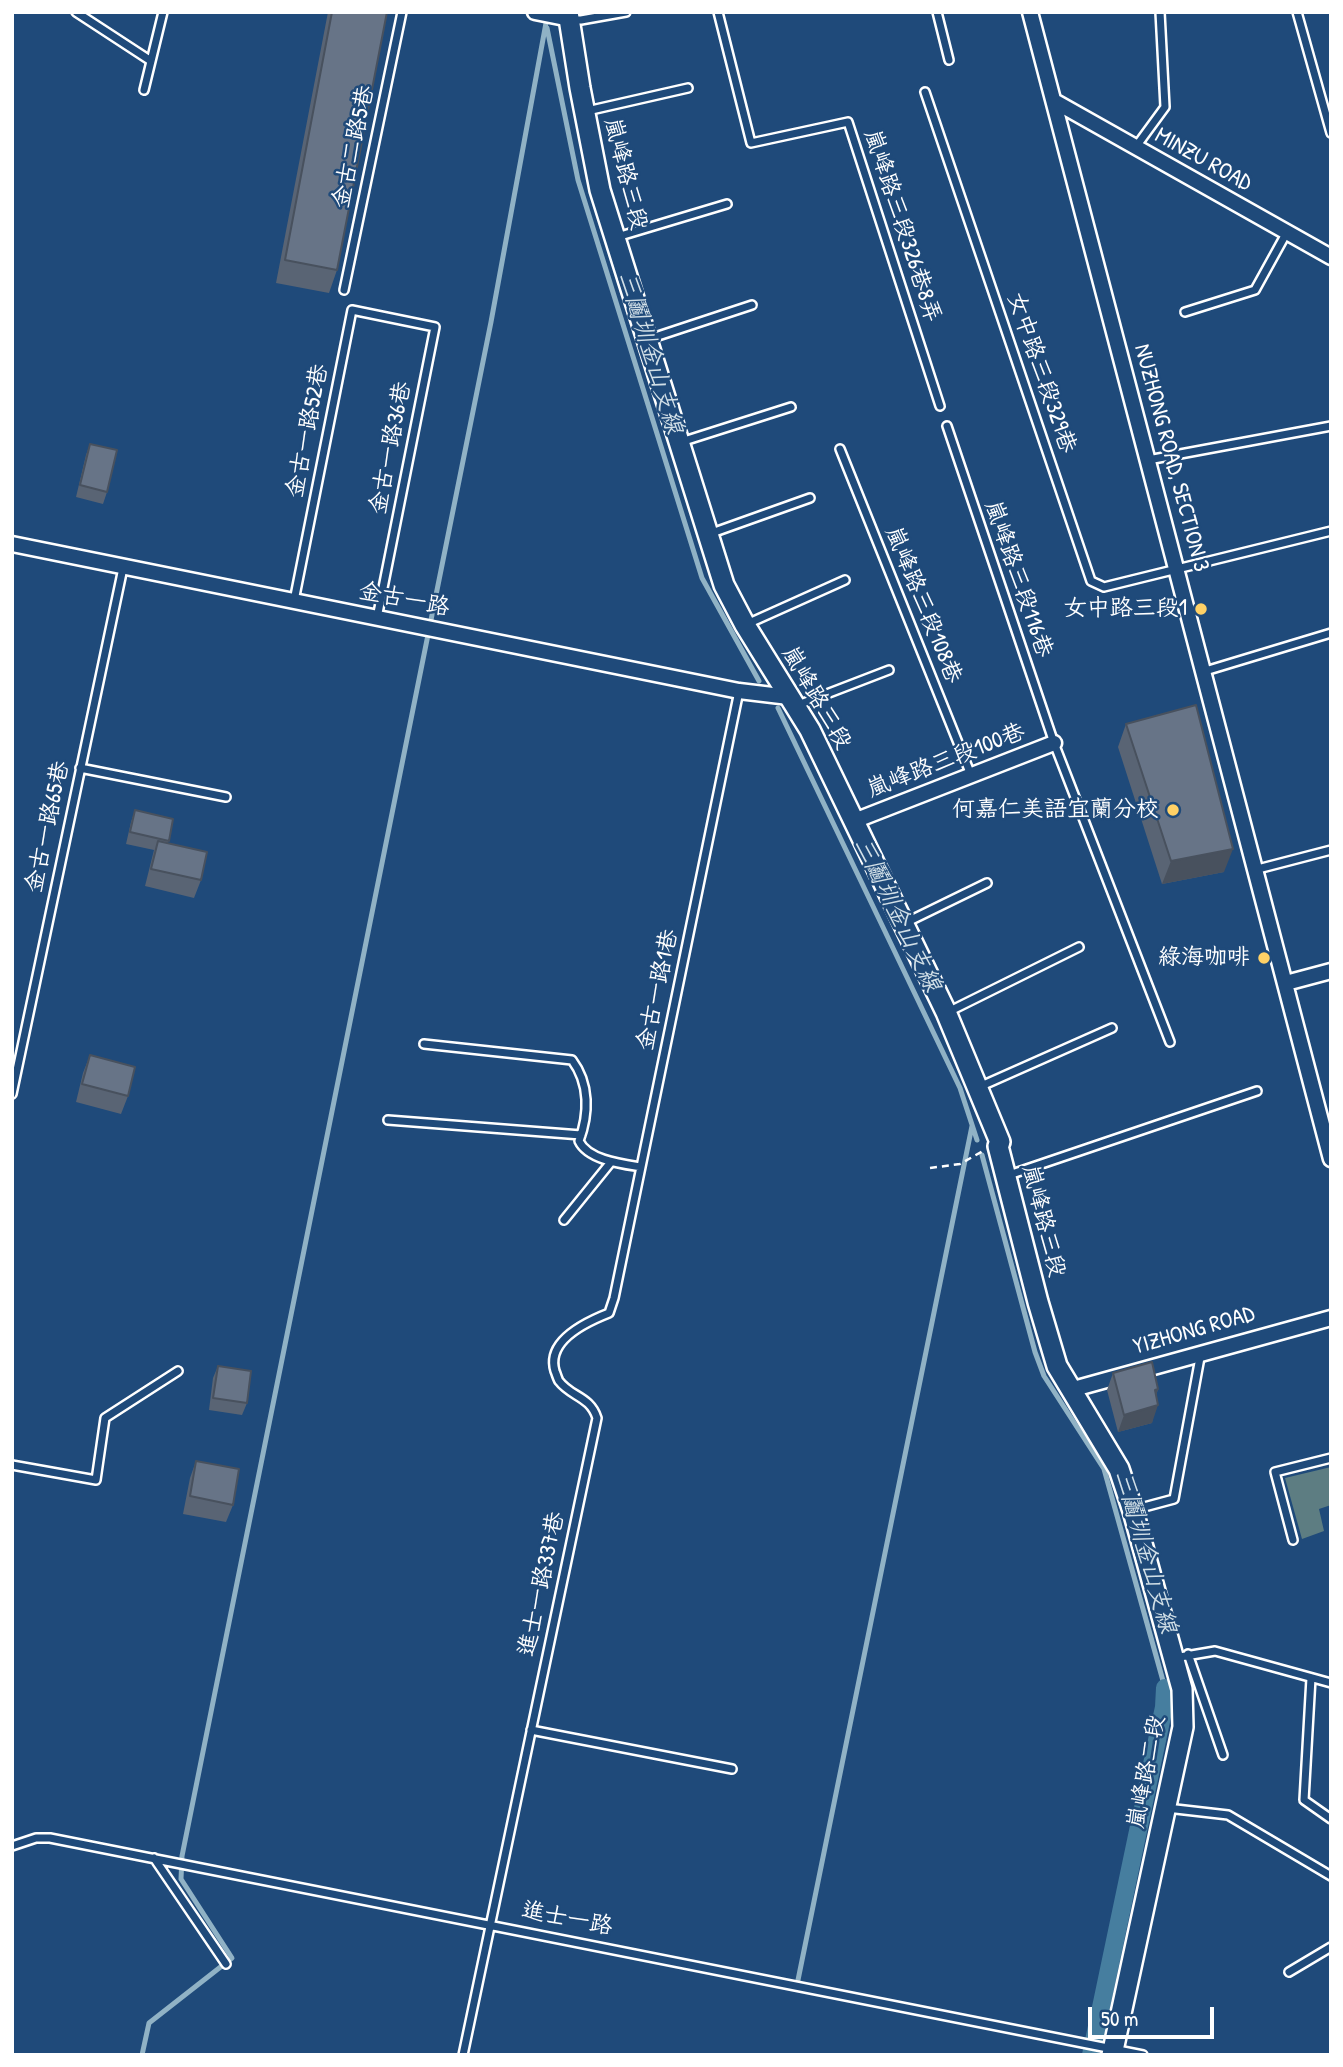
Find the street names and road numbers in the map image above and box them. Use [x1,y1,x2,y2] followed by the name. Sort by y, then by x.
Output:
[328,83,380,211] street label: 金古二路5巷
[598,115,652,233] street label: 嵐峰路三段
[1150,122,1256,198] street label: MINZU ROAD
[858,126,946,326] street label: 嵐峰路三段326巷8弄
[1001,289,1081,457] street label: 女中路三段329巷
[1127,341,1215,575] street label: NUZHONG ROAD, SECTION 3
[282,362,334,500] street label: 金古一路52巷
[365,379,417,517] street label: 金古一路36巷
[978,497,1058,661] street label: 嵐峰路三段116巷
[879,523,967,687] street label: 嵐峰路三段108巷
[356,578,452,622] street label: 金古一路
[775,641,857,755] street label: 嵐峰路三段
[863,718,1029,804] street label: 嵐峰路三段100巷
[21,759,75,895] street label: 金古一路65巷
[632,927,684,1053] street label: 金古一路1巷
[1016,1162,1070,1280] street label: 嵐峰路三段
[1130,1301,1258,1361] street label: YIZHONG ROAD
[513,1509,571,1659] street label: 進士一路337巷
[1122,1713,1172,1831] street label: 嵐峰路二段
[519,1897,615,1941] street label: 進士一路

